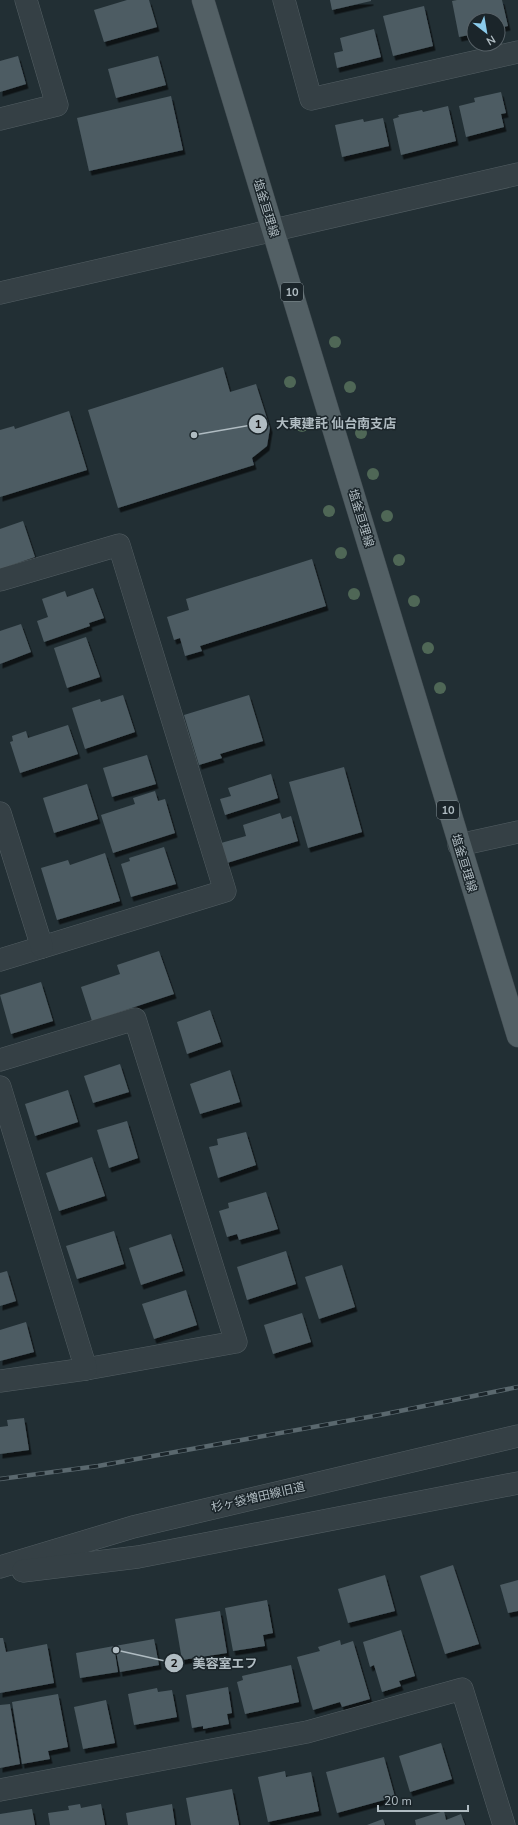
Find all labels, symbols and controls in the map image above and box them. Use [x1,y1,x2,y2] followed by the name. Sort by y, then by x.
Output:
[466,12,506,52] north arrow
[484,32,498,49] text: N
[250,177,282,239] street label: 塩釜亘理線
[281,283,303,301] road number: 10
[248,411,404,436] callout: 大東建託 仙台南支店
[276,415,396,433] text: 大東建託 仙台南支店
[254,416,262,432] text: 1
[345,487,377,549] street label: 塩釜亘理線
[437,801,459,819] road number: 10
[448,832,480,894] street label: 塩釜亘理線
[209,1478,307,1516] street label: 杉ヶ袋増田線旧道
[164,1650,265,1675] callout: 美容室エフ
[170,1655,178,1671] text: 2
[192,1655,258,1673] text: 美容室エフ
[378,1787,468,1813] scale bar
[384,1793,412,1809] text: 20 m

